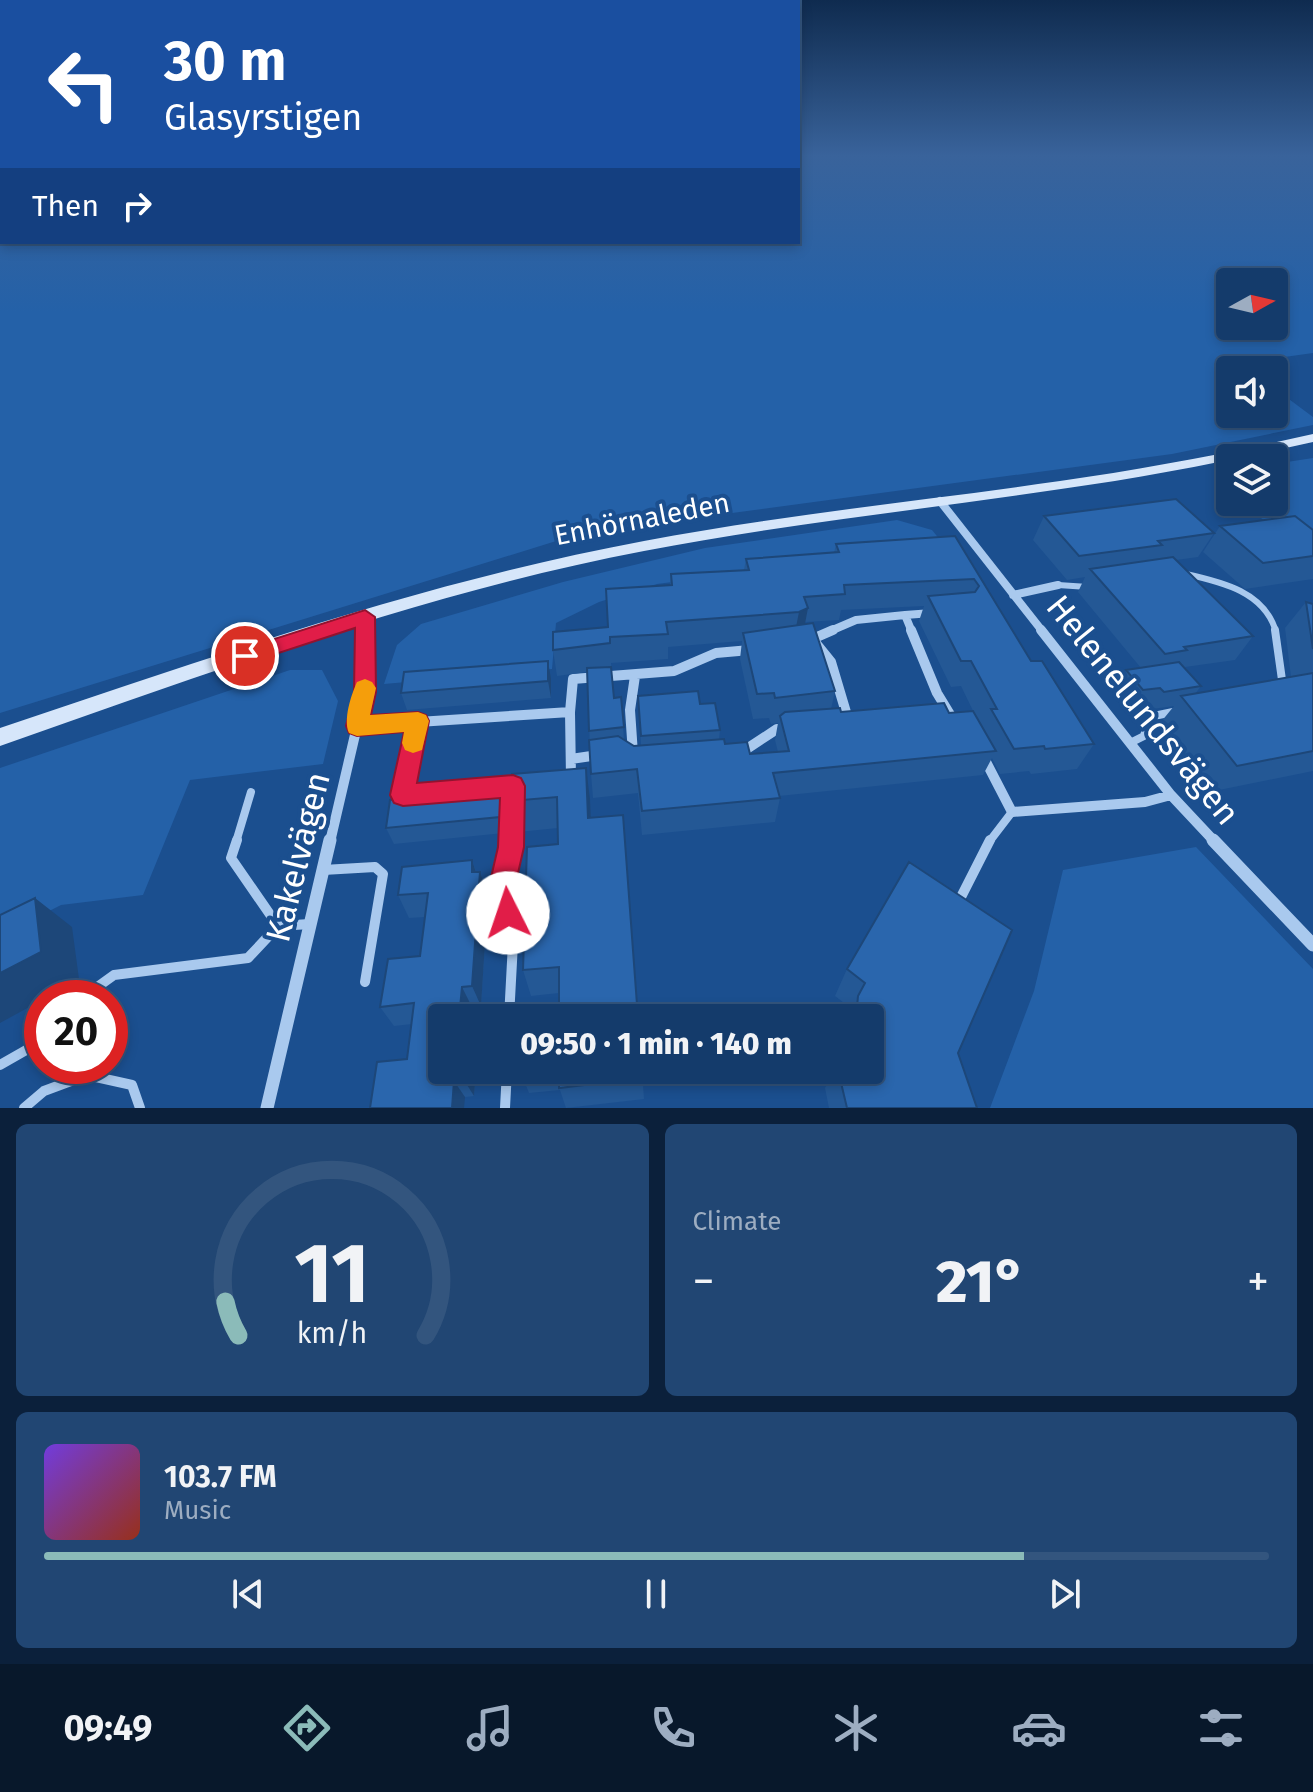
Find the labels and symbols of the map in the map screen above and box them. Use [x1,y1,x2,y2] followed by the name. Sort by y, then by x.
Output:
[1216,268,1288,340] north arrow
[552,486,732,552] street label: Enhörnaleden
[1038,587,1248,833] street label: Helenelundsvägen
[211,622,279,690] pin
[257,768,339,946] street label: Kakelvägen
[466,871,550,955] position arrow
[24,980,128,1084] speed limit sign: 20

